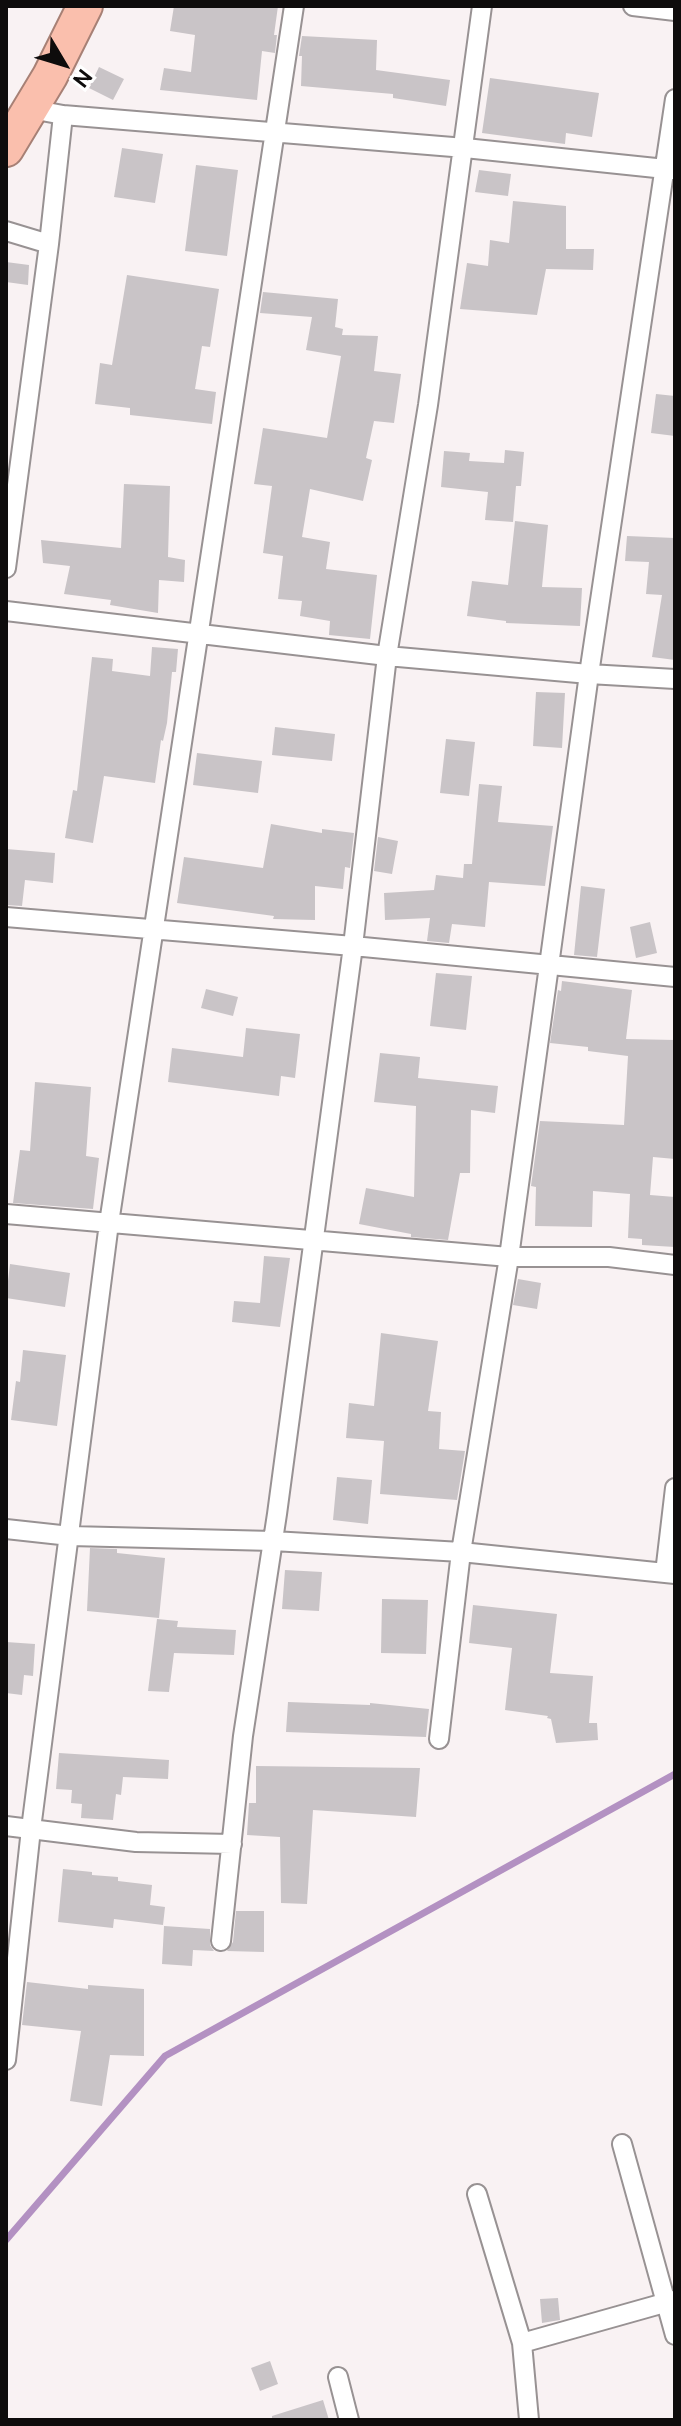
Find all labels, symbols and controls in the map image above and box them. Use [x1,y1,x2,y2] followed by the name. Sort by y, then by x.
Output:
[24,24,104,104] north arrow
[68,65,98,93] text: N

